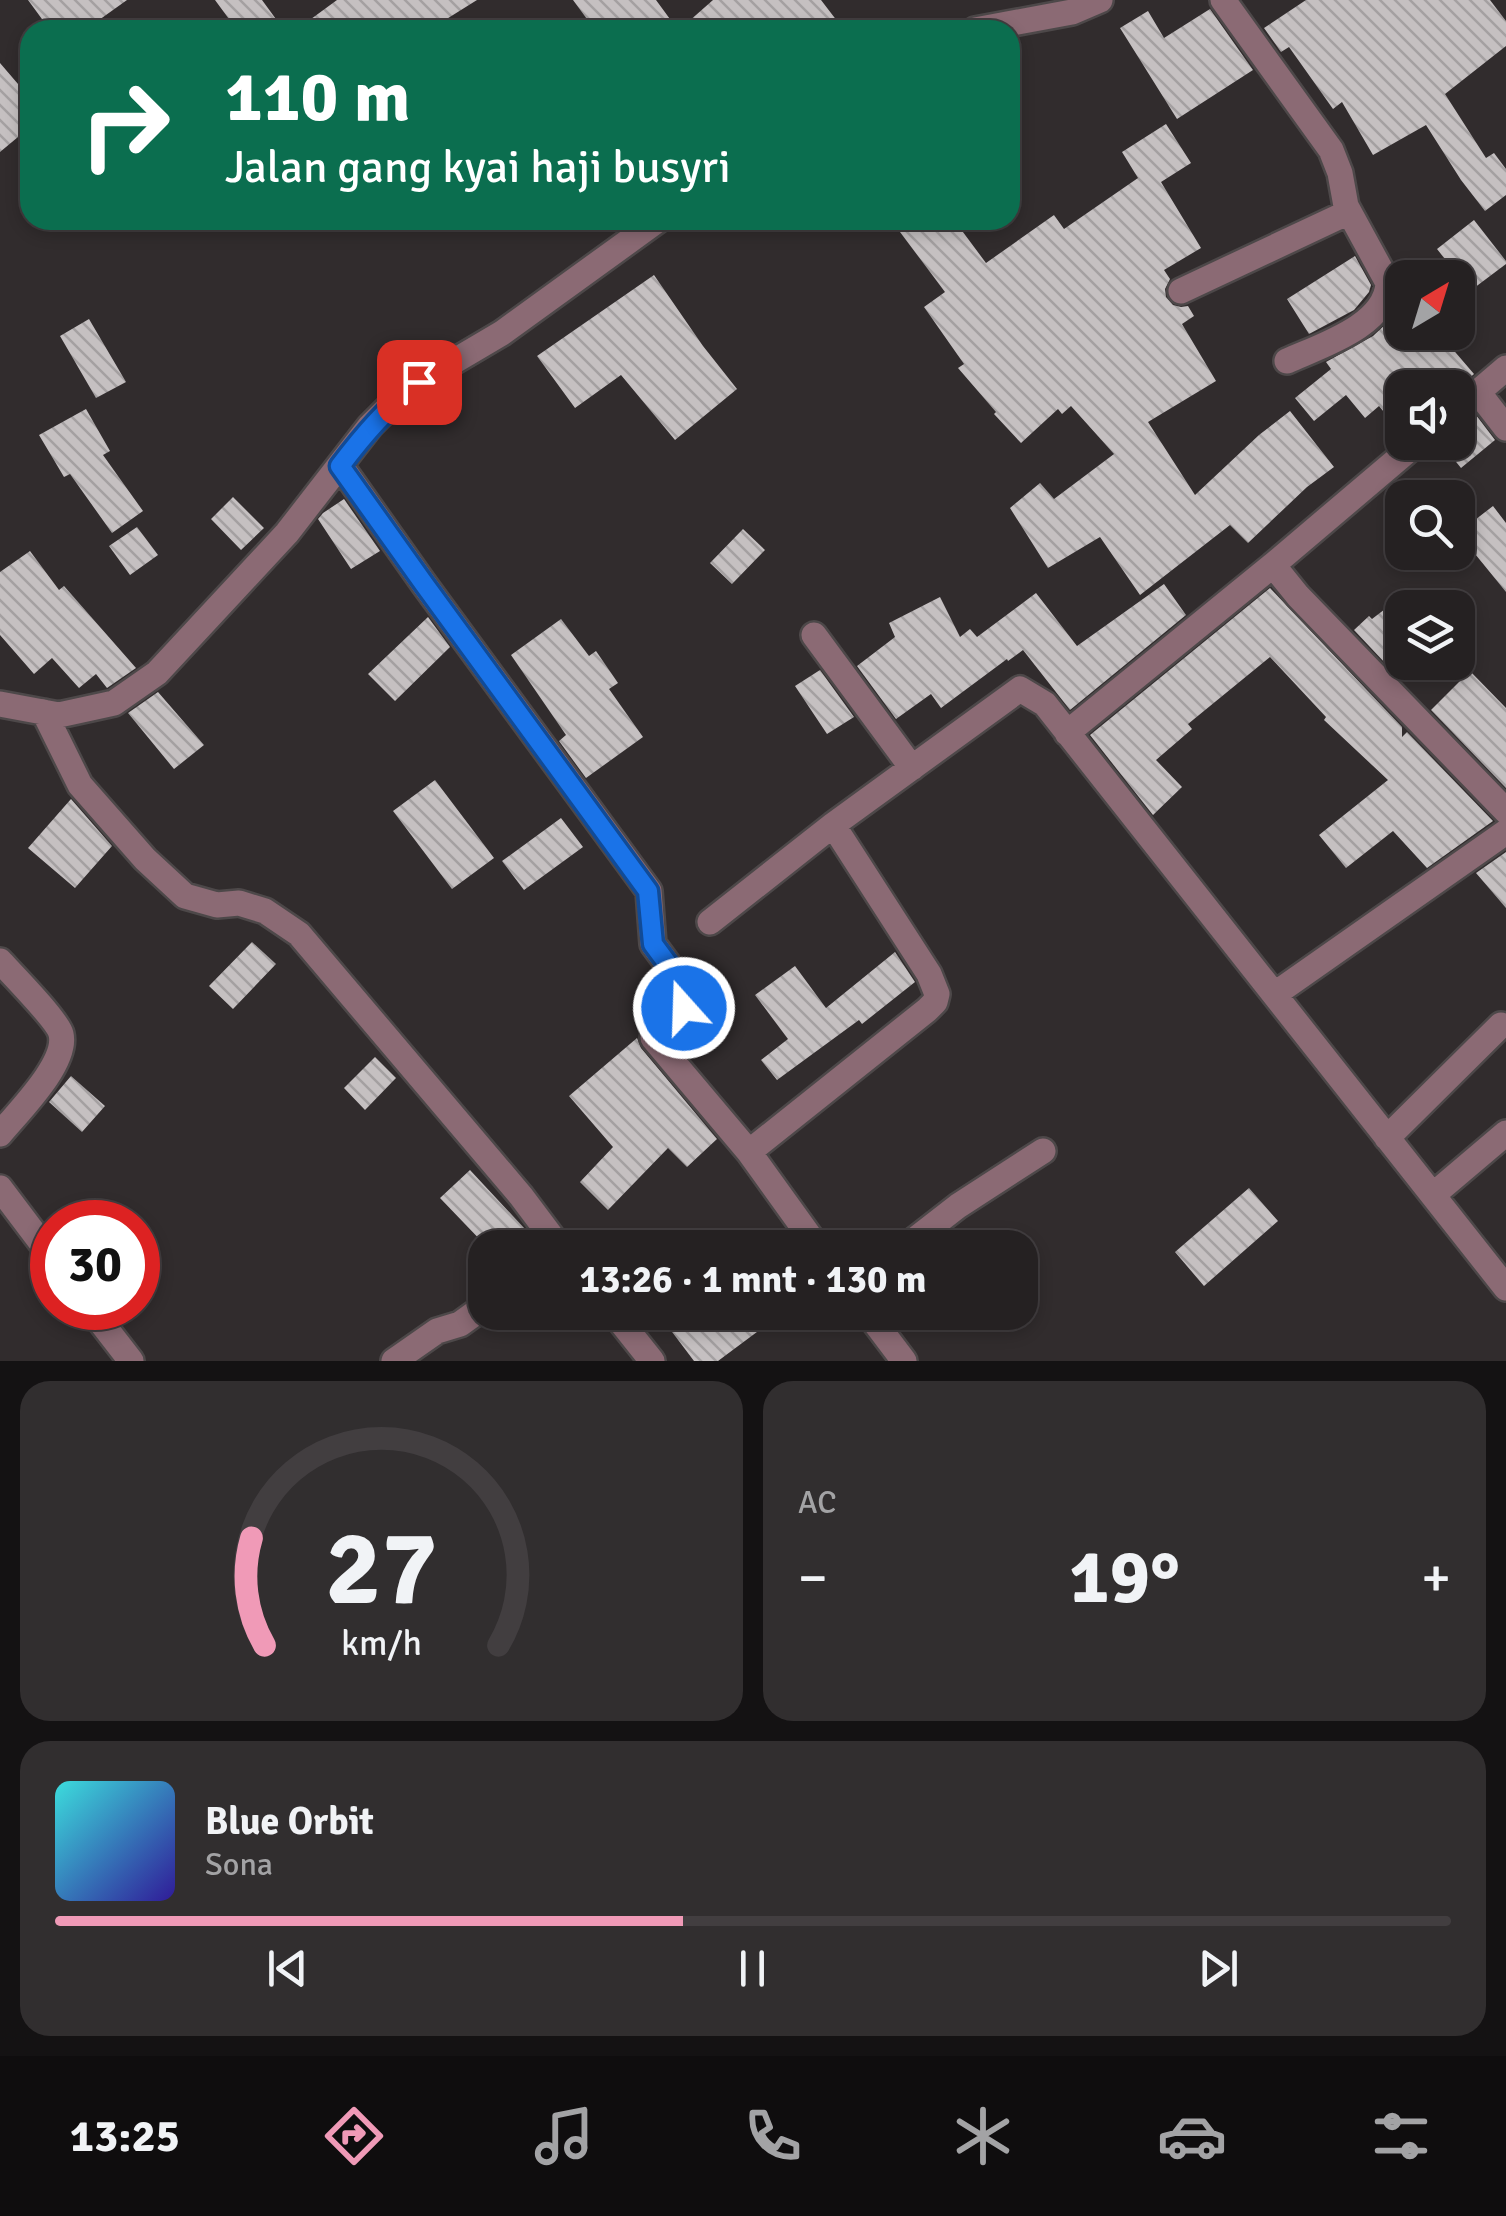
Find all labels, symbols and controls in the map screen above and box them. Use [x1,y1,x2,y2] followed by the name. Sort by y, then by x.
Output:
[225,54,410,140] text: 110 m
[60,60,190,190] icon: right
[225,140,731,195] text: Jalan gang kyai haji busyri
[1385,260,1475,350] north arrow
[1385,260,1475,680] map controls
[377,340,462,425] pin
[392,355,447,410] icon: arrive
[1385,370,1475,460] button: sound
[1385,480,1475,570] button: search
[1385,590,1475,680] button: layers
[632,956,736,1060] position arrow
[30,1200,160,1330] speed limit sign: 30
[579,1256,927,1303] text: 13:26 · 1 mnt · 130 m
[798,1483,836,1522] text: AC
[325,1505,438,1633] text: 27
[1069,1531,1180,1624] text: 19°
[798,1544,828,1612] text: −
[1421,1544,1451,1612] text: +
[341,1621,422,1665] text: km/h
[205,1798,374,1845] text: Blue Orbit
[205,1845,273,1884] text: Sona
[260,1941,315,1996] icon: previous
[725,1941,780,1996] icon: pause
[1191,1941,1246,1996] icon: next
[319,2101,389,2171] icon: directions
[529,2101,599,2171] icon: music
[738,2101,808,2171] icon: phone
[948,2101,1018,2171] icon: climate
[1157,2101,1227,2171] icon: car
[1366,2101,1436,2171] icon: filters
[70,2109,180,2164] text: 13:25

